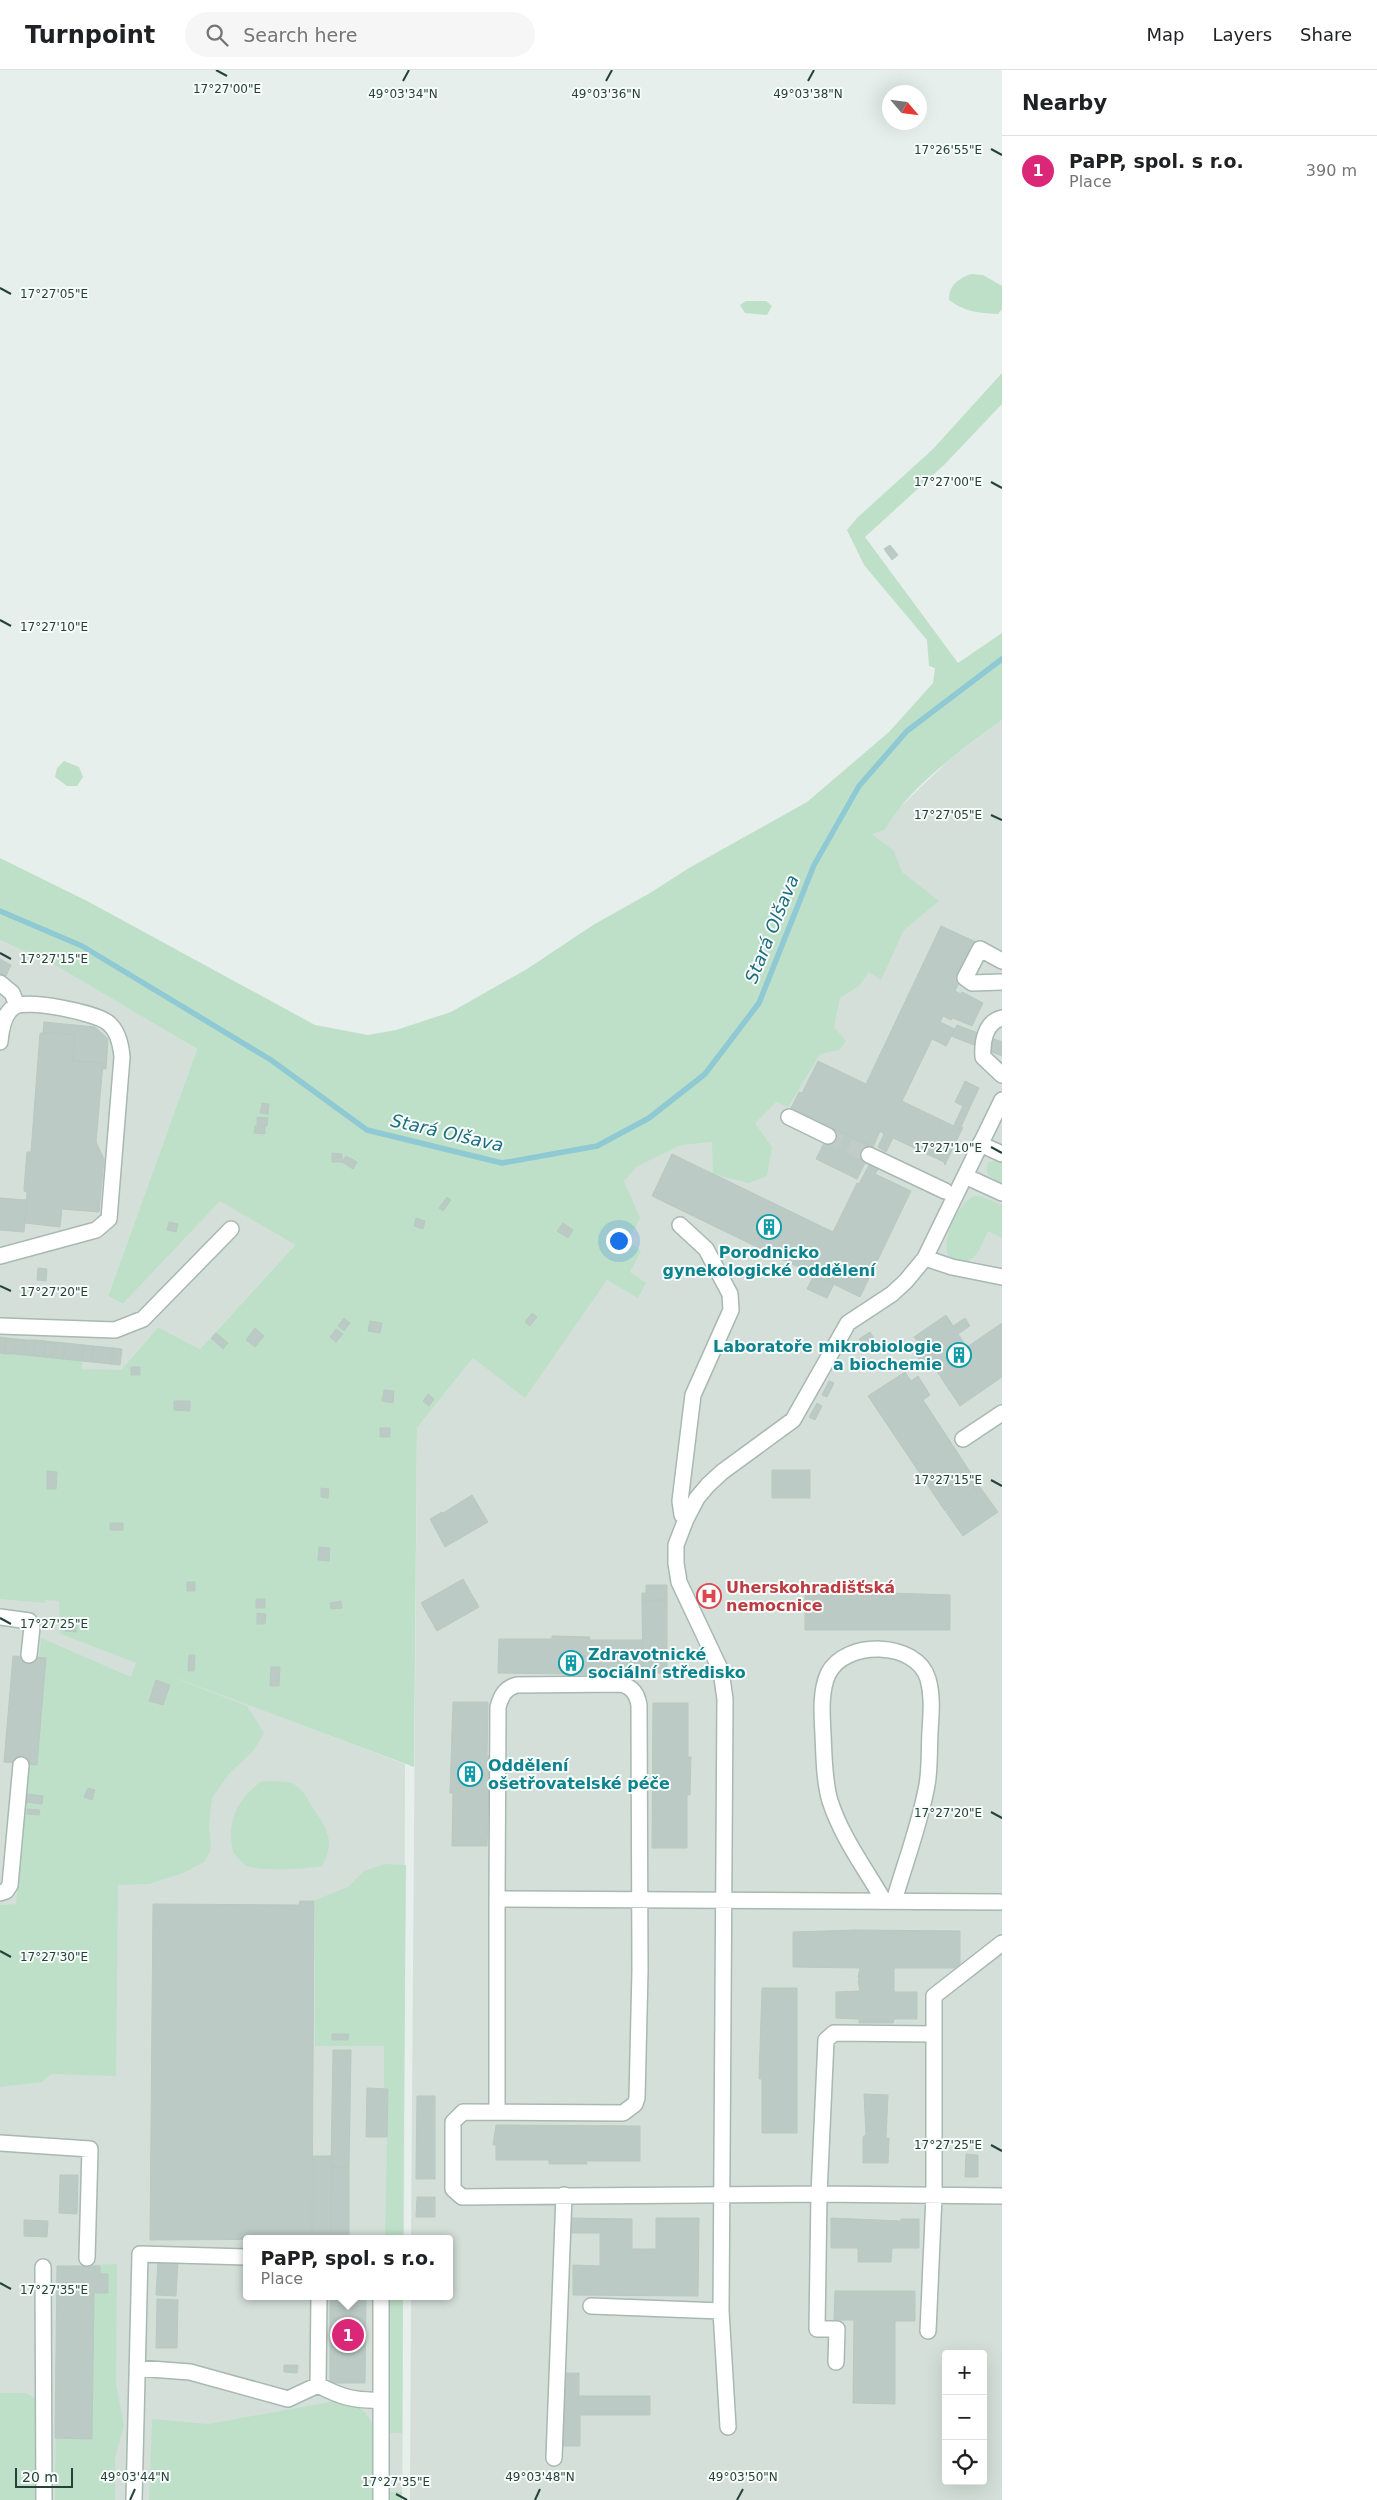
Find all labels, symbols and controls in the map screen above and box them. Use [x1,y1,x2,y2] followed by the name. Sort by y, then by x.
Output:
[185,12,535,57] search box
[25,21,155,49] text: Turnpoint
[203,21,231,49] icon: search
[243,24,357,46] text: Search here
[1146,24,1184,45] text: Map
[1212,24,1272,45] text: Layers
[1300,24,1352,45] text: Share
[193,82,261,96] text: 17°27'00"E
[882,85,927,130] north arrow
[368,87,438,101] text: 49°03'34"N
[571,87,641,101] text: 49°03'36"N
[773,87,843,101] text: 49°03'38"N
[1022,91,1107,115] text: Nearby
[914,143,982,157] text: 17°26'55"E
[1069,150,1244,172] text: PaPP, spol. s r.o.
[1032,161,1044,180] text: 1
[1306,161,1357,180] text: 390 m
[1069,172,1112,191] text: Place
[20,287,88,301] text: 17°27'05"E
[914,475,982,489] text: 17°27'00"E
[20,620,88,634] text: 17°27'10"E
[914,808,982,822] text: 17°27'05"E
[740,872,803,986] water label: Stará Olšava
[20,952,88,966] text: 17°27'15"E
[389,1109,505,1156] water label: Stará Olšava
[914,1141,982,1155] text: 17°27'10"E
[756,1214,782,1240] building icon: Porodnicko gynekologické oddělení
[606,1228,632,1254] your location
[663,1243,877,1280] place label: Porodnicko gynekologické oddělení
[20,1285,88,1299] text: 17°27'20"E
[713,1337,942,1374] place label: Laboratoře mikrobiologie a biochemie
[946,1342,972,1368] building icon: Laboratoře mikrobiologie a biochemie
[914,1473,982,1487] text: 17°27'15"E
[726,1578,895,1615] place label: Uherskohradišťská nemocnice
[696,1583,722,1609] hospital icon: Uherskohradišťská nemocnice
[20,1617,88,1631] text: 17°27'25"E
[588,1645,746,1682] place label: Zdravotnické sociální středisko
[558,1650,584,1676] building icon: Zdravotnické sociální středisko
[488,1756,670,1793] place label: Oddělení ošetřovatelské péče
[457,1761,483,1787] building icon: Oddělení ošetřovatelské péče
[914,1806,982,1820] text: 17°27'20"E
[20,1950,88,1964] text: 17°27'30"E
[914,2138,982,2152] text: 17°27'25"E
[243,2235,453,2300] popup
[261,2247,435,2269] text: PaPP, spol. s r.o.
[261,2269,303,2288] text: Place
[20,2283,88,2297] text: 17°27'35"E
[332,2316,364,2354] pin: 1
[942,2350,987,2485] map controls
[942,2350,987,2395] button: +
[942,2395,987,2440] button: −
[942,2440,987,2485] button: locate
[15,2465,72,2488] scale bar
[22,2469,58,2485] text: 20 m
[100,2470,170,2484] text: 49°03'44"N
[505,2470,575,2484] text: 49°03'48"N
[708,2470,778,2484] text: 49°03'50"N
[362,2475,430,2489] text: 17°27'35"E

